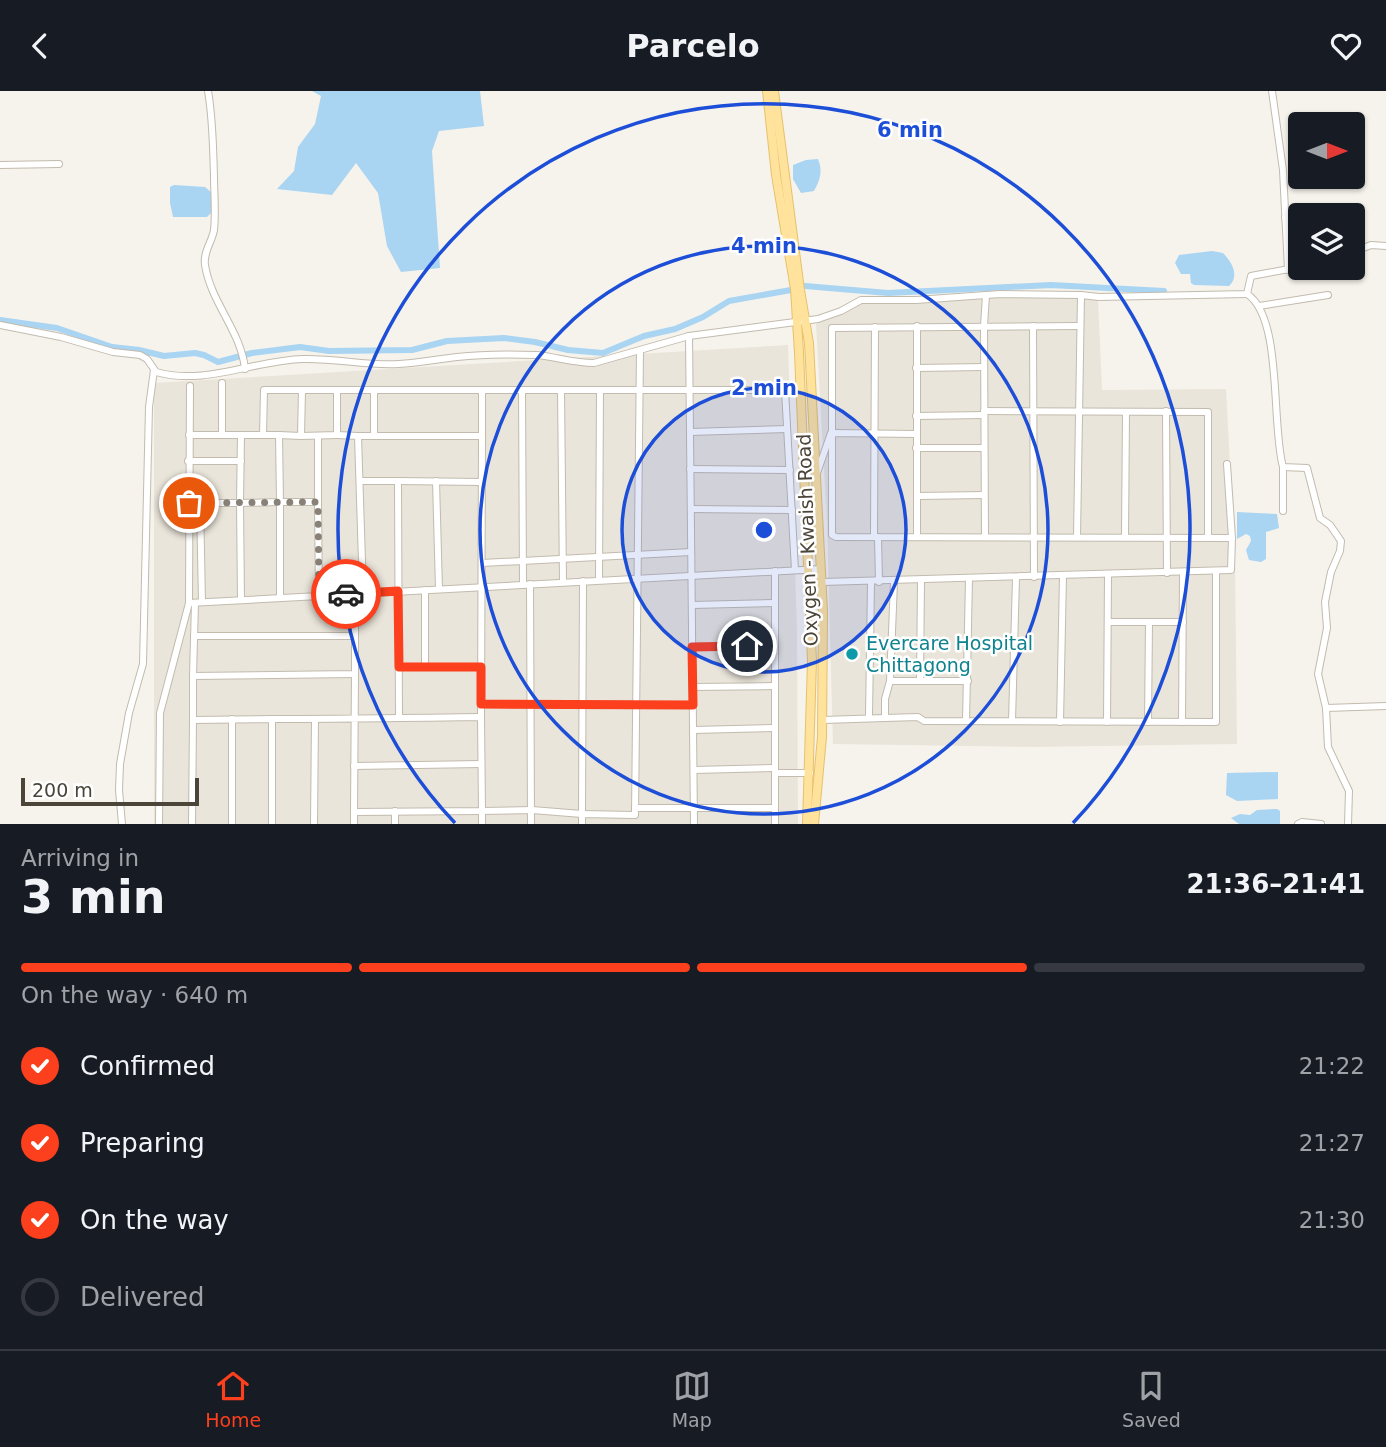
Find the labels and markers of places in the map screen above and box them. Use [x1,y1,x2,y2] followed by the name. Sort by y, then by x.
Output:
[159,473,219,533] pin
[752,518,776,542] centre of rings
[717,616,777,676] pin
[866,632,1033,676] place label: Evercare Hospital Chittagong
[844,646,860,662] marker: Evercare Hospital Chittagong

